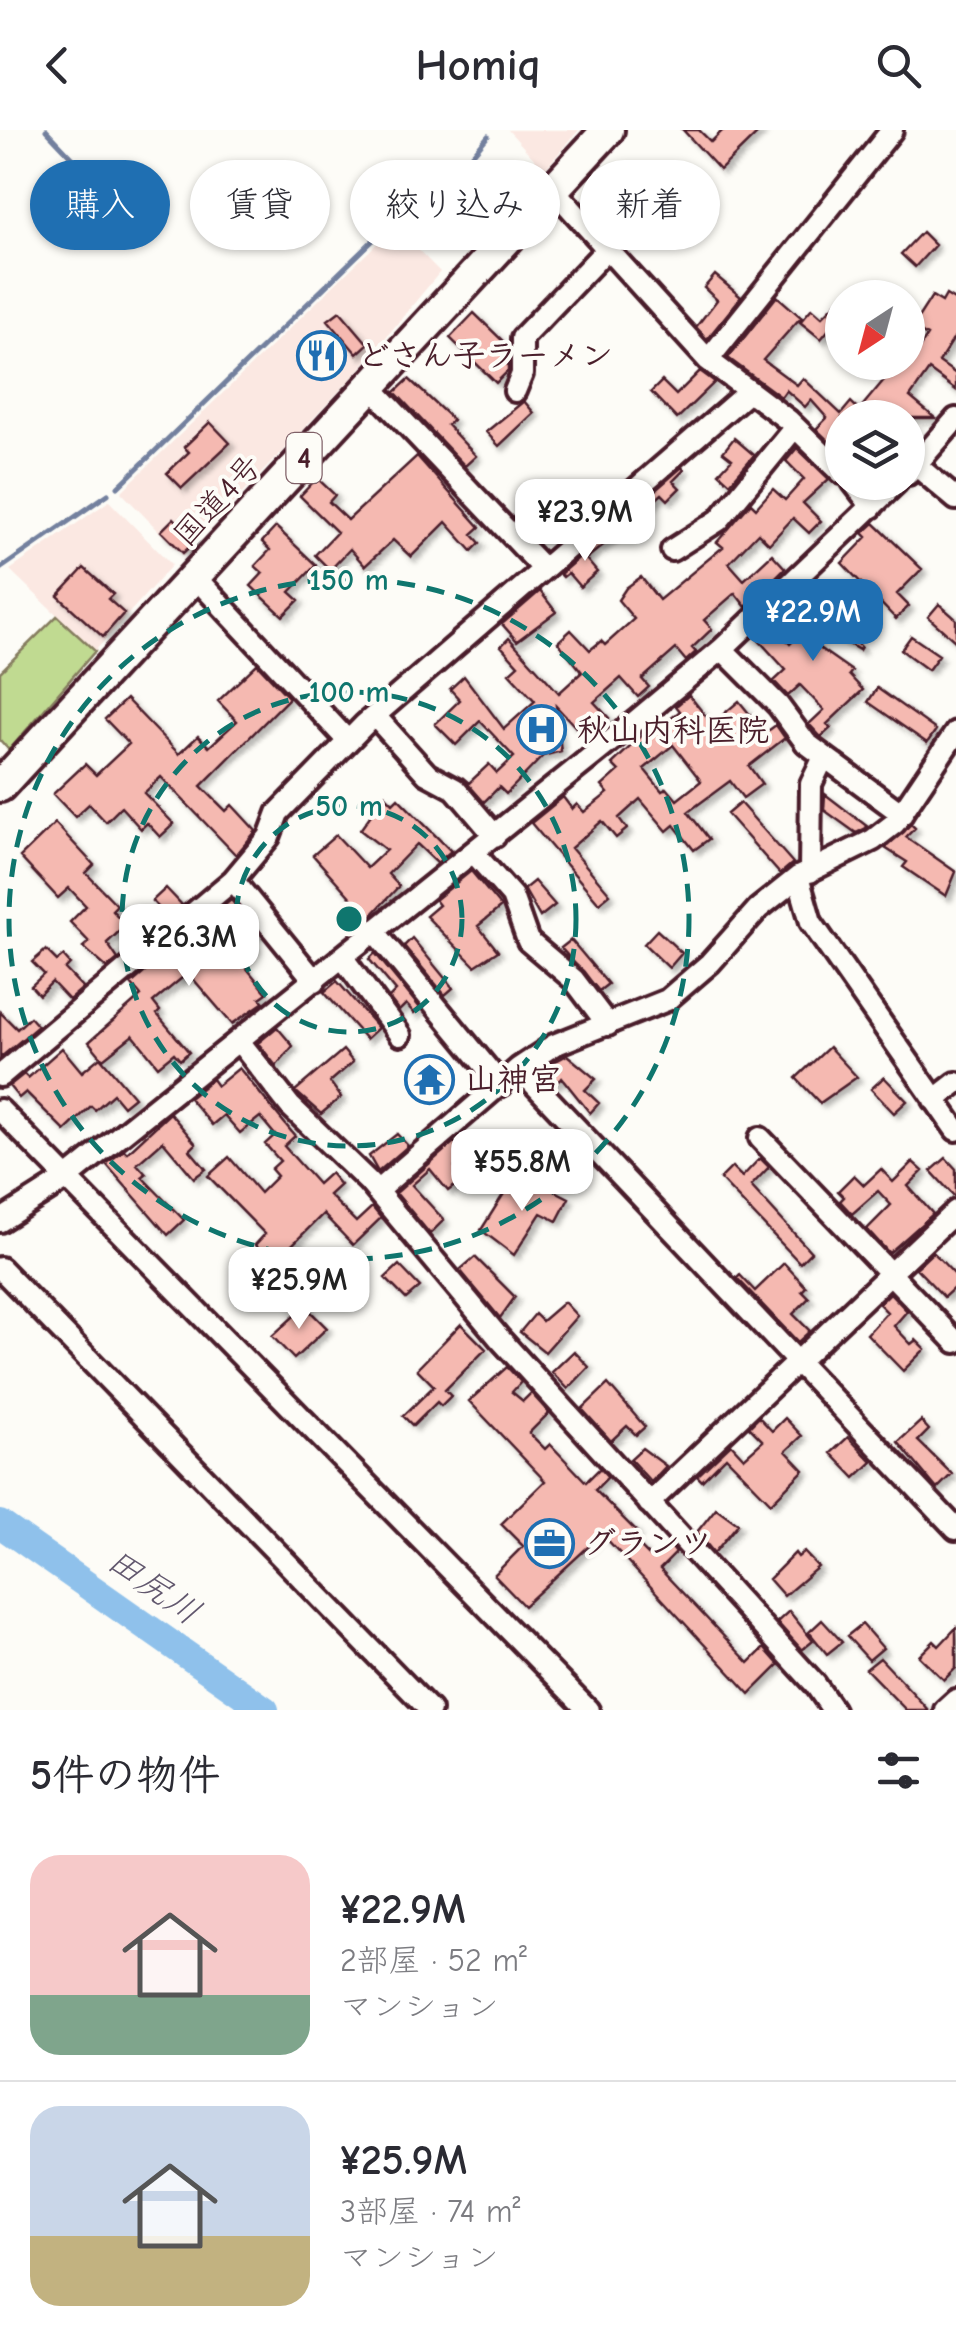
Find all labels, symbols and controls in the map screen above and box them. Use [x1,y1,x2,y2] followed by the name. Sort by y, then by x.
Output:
[30,38,85,93] icon: back
[871,38,926,93] icon: search
[415,39,541,91] text: Homiq
[30,160,170,250] chip: 購入
[190,160,330,250] chip: 賃貸
[350,160,560,250] chip: 絞り込み
[580,160,720,250] chip: 新着
[825,280,925,380] north arrow
[825,280,925,500] map controls
[296,329,348,381] restaurant icon: どさん子ラーメン
[357,337,613,374] place label: どさん子ラーメン
[825,400,925,500] button: layers
[286,433,322,483] road number: 4
[166,447,269,554] street label: 国道4号
[504,479,666,564] pin: ¥23.9M
[537,493,633,530] text: ¥23.9M
[309,563,389,598] text: 150 m
[732,579,894,664] pin: ¥22.9M
[765,593,861,630] text: ¥22.9M
[309,675,389,710] text: 100 m
[516,704,568,756] hospital icon: 秋山内科医院
[577,712,769,749] place label: 秋山内科医院
[315,789,383,824] text: 50 m
[331,901,367,937] centre of rings
[108,904,270,989] pin: ¥26.3M
[141,918,237,955] text: ¥26.3M
[404,1053,456,1105] temple icon: 山神宮
[465,1061,561,1098] place label: 山神宮
[441,1129,603,1214] pin: ¥55.8M
[473,1143,571,1180] text: ¥55.8M
[218,1247,380,1332] pin: ¥25.9M
[251,1261,348,1298] text: ¥25.9M
[523,1517,575,1569] office icon: グランツ
[584,1525,712,1562] place label: グランツ
[99,1539,208,1633] water label: 田尻川
[871,1743,926,1798] icon: filters
[30,1751,220,1800] text: 5件の物件
[340,1885,466,1934] text: ¥22.9M
[110,1895,230,2015] icon: home
[340,1942,527,1979] text: 2部屋 · 52 m²
[340,1988,499,2025] text: マンション
[340,2136,467,2185] text: ¥25.9M
[110,2146,230,2266] icon: home
[340,2193,520,2230] text: 3部屋 · 74 m²
[340,2239,499,2276] text: マンション

